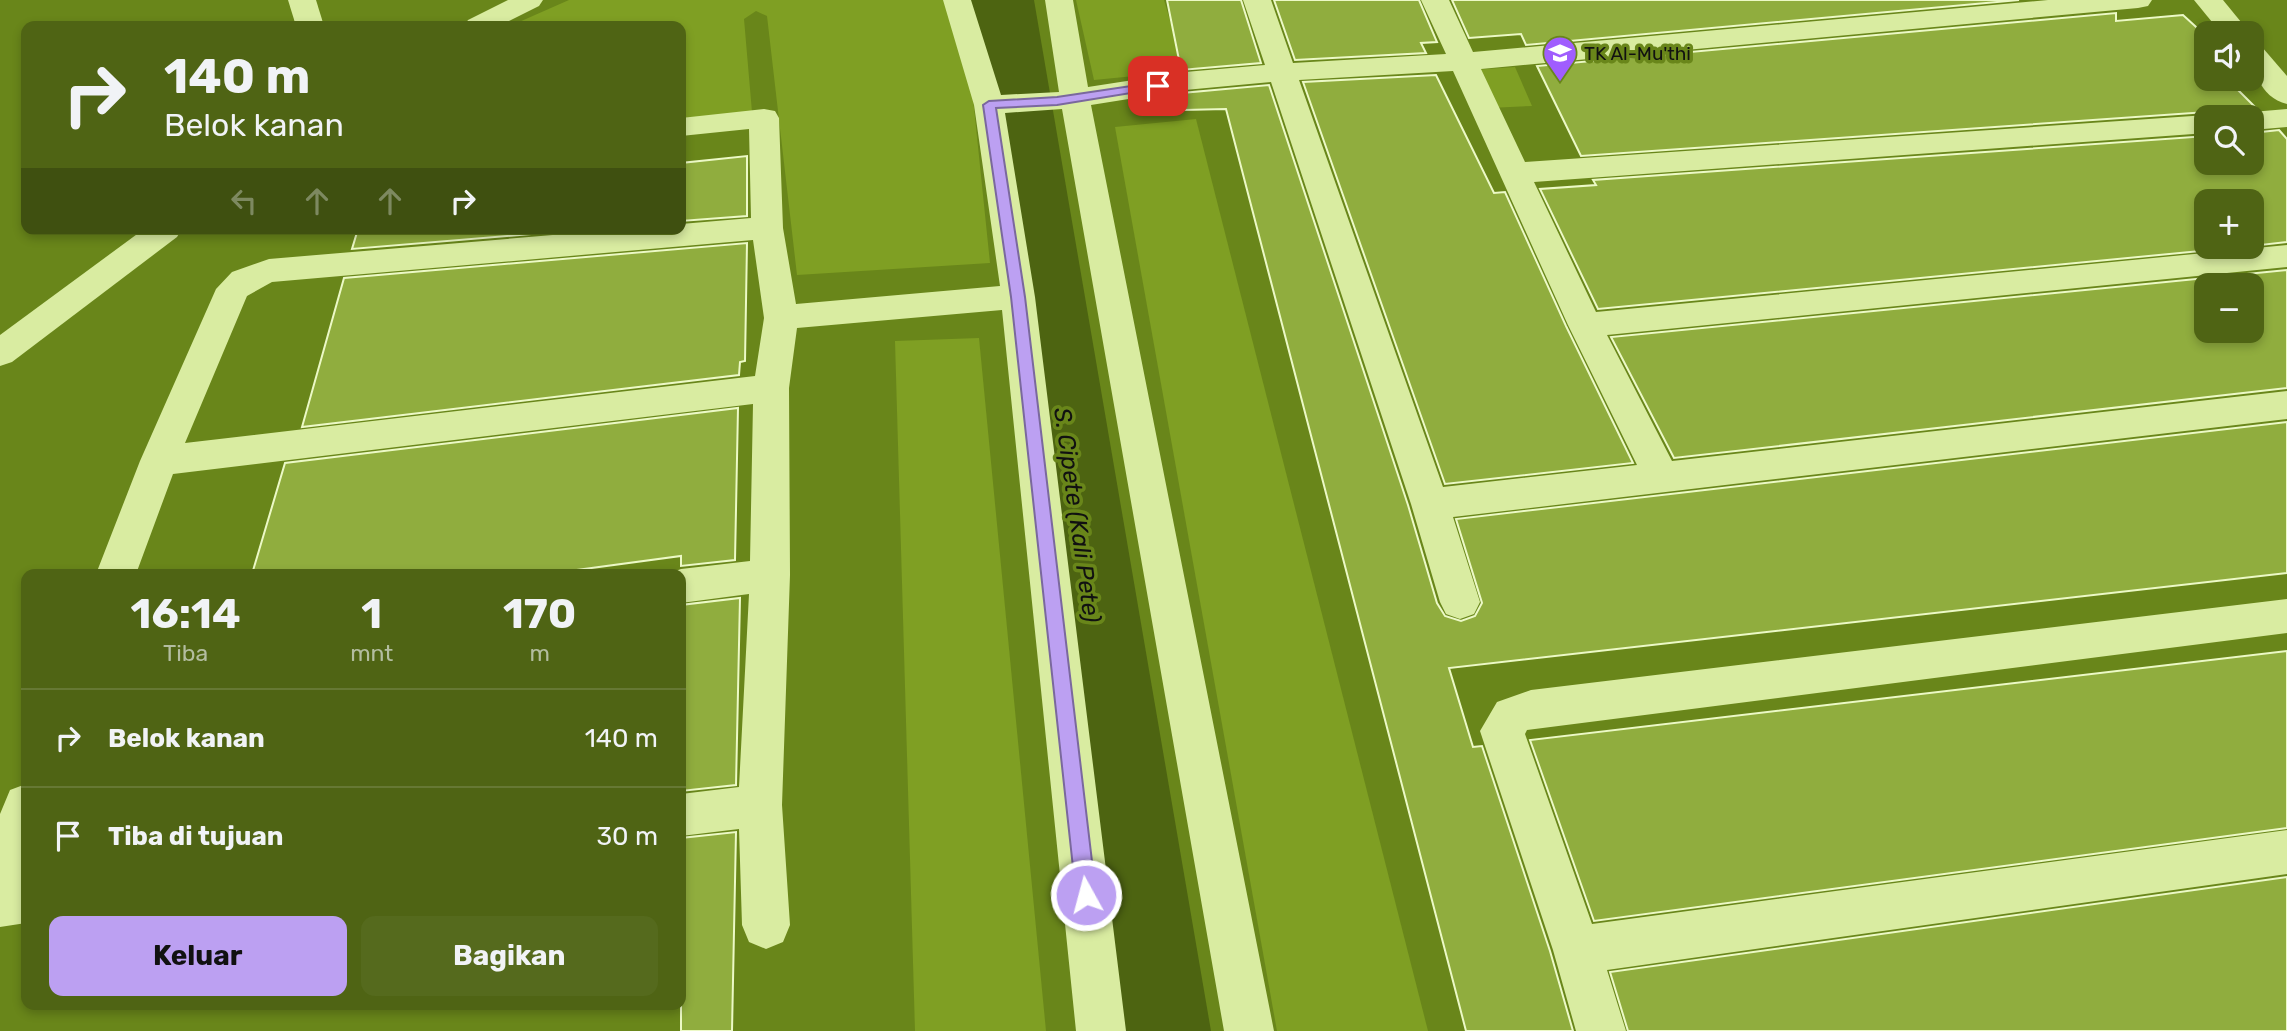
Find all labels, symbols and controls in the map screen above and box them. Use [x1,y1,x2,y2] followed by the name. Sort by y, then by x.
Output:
[2194,21,2264,343] map controls
[2194,21,2264,91] button: sound
[1541,34,1579,83] school or university icon: TK Al-Mu'thi
[1584,42,1691,65] place label: TK Al-Mu'thi
[164,47,310,105] text: 140 m
[49,49,140,140] icon: right
[1128,56,1188,116] pin
[1139,67,1177,105] icon: arrive
[2194,105,2264,175] button: search
[164,106,344,144] text: Belok kanan
[225,182,263,220] icon: left
[298,182,336,220] icon: ahead
[371,182,409,220] icon: ahead
[444,182,482,220] icon: right
[2194,189,2264,259] button: +
[2194,273,2264,343] button: −
[1048,406,1106,624] water label: S. Cipete (Kali Pete)
[131,589,241,639] text: 16:14
[361,589,382,639] text: 1
[503,589,576,639] text: 170
[163,639,208,667] text: Tiba
[350,639,393,667] text: mnt
[529,639,550,667] text: m
[49,719,87,757] icon: right
[108,723,265,754] text: Belok kanan
[585,723,658,754] text: 140 m
[49,817,87,855] icon: arrive
[108,821,283,852] text: Tiba di tujuan
[596,821,658,852] text: 30 m
[1049,858,1123,932] position arrow
[49,916,347,996] button: Keluar
[361,916,658,996] button: Bagikan

